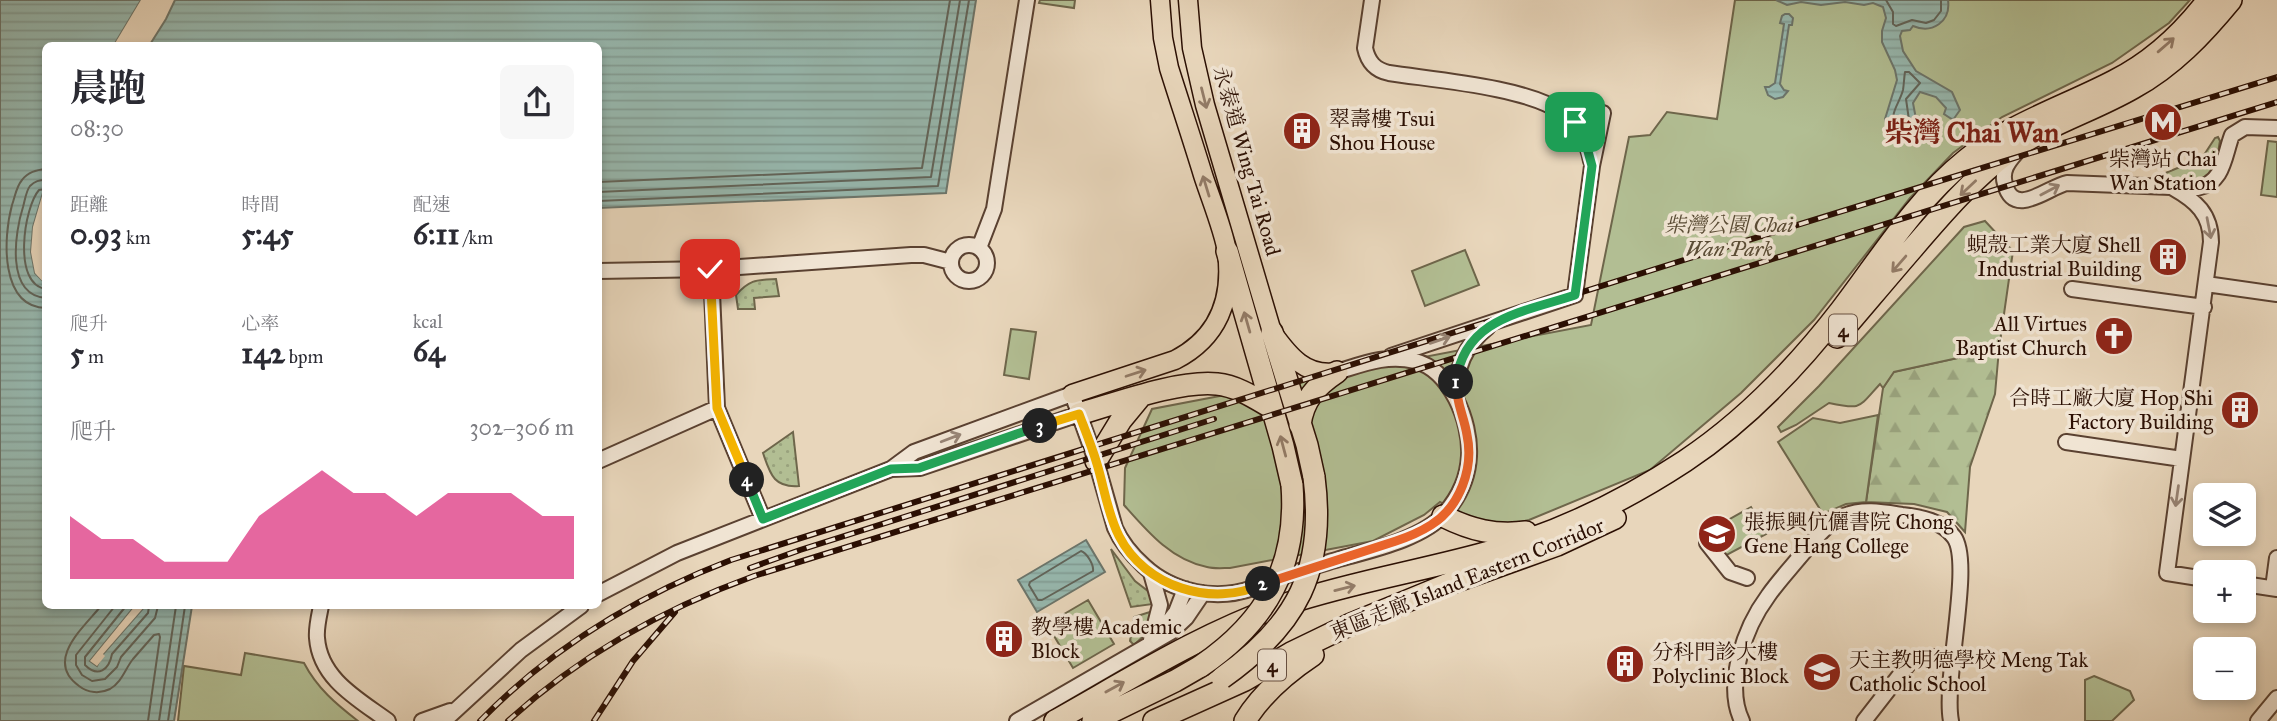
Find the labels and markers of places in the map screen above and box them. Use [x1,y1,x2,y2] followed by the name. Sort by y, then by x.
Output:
[1545,92,1605,152] pin
[2142,101,2184,143] metro station icon: 柴灣站 Chai Wan Station
[1329,106,1436,156] place label: 翠壽樓 Tsui Shou House
[1281,110,1323,152] building icon: 翠壽樓 Tsui Shou House
[2109,146,2217,196] place label: 柴灣站 Chai Wan Station
[1967,232,2141,282] place label: 蜆殼工業大廈 Shell Industrial Building
[2147,236,2189,278] building icon: 蜆殼工業大廈 Shell Industrial Building
[680,239,740,299] pin
[1956,311,2087,361] place label: All Virtues Baptist Church
[2093,315,2135,357] church icon: All Virtues Baptist Church
[1438,364,1474,400] pin: 1
[2009,385,2213,435] place label: 合時工廠大廈 Hop Shi Factory Building
[2219,389,2261,431] building icon: 合時工廠大廈 Hop Shi Factory Building
[1023,408,1058,444] pin: 3
[730,462,764,498] pin: 4
[1744,509,1954,559] place label: 張振興伉儷書院 Chong Gene Hang College
[1696,513,1738,555] school or university icon: 張振興伉儷書院 Chong Gene Hang College
[1246,566,1280,602] pin: 2
[1031,614,1182,664] place label: 教學樓 Academic Block
[983,618,1025,660] building icon: 教學樓 Academic Block
[1652,639,1789,689] place label: 分科門診大樓 Polyclinic Block
[1604,643,1646,685] building icon: 分科門診大樓 Polyclinic Block
[1849,647,2088,697] place label: 天主教明德學校 Meng Tak Catholic School
[1801,651,1843,693] school or university icon: 天主教明德學校 Meng Tak Catholic School

